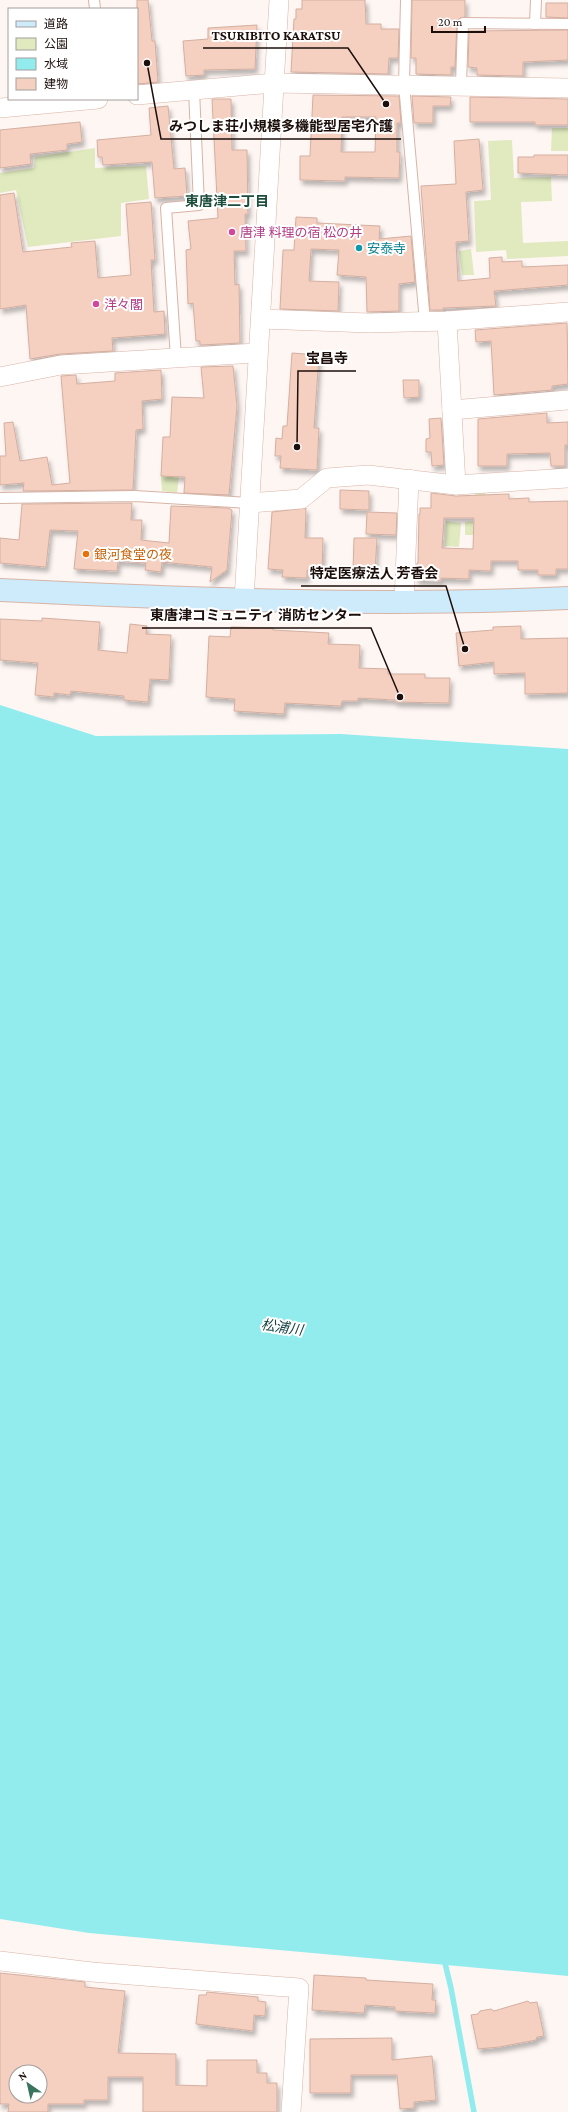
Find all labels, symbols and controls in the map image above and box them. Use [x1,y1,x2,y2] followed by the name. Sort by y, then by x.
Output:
[8,8,138,100] legend
[432,8,485,34] scale bar
[438,15,463,29] text: 20 m
[44,17,68,31] text: 道路
[203,22,348,48] callout: TSURIBITO KARATSU
[211,27,341,43] text: TSURIBITO KARATSU
[44,37,68,51] text: 公園
[44,57,68,71] text: 水域
[44,77,68,91] text: 建物
[161,113,401,139] callout: みつしま荘小規模多機能型居宅介護
[169,118,393,134] text: みつしま荘小規模多機能型居宅介護
[185,193,269,209] district label: 東唐津二丁目
[240,225,362,240] place label: 唐津 料理の宿 松の井
[227,227,237,237] marker: 唐津 料理の宿 松の井
[367,241,406,256] place label: 安泰寺
[354,243,364,253] marker: 安泰寺
[104,297,143,312] place label: 洋々閣
[91,299,101,309] marker: 洋々閣
[298,345,356,371] callout: 宝昌寺
[306,350,348,366] text: 宝昌寺
[94,547,172,562] place label: 銀河食堂の夜
[81,549,91,559] marker: 銀河食堂の夜
[301,560,446,586] callout: 特定医療法人 芳香会
[310,565,438,581] text: 特定医療法人 芳香会
[142,602,371,628] callout: 東唐津コミュニティ 消防センター
[150,607,362,623] text: 東唐津コミュニティ 消防センター
[260,1316,306,1338] water label: 松浦川
[8,2064,48,2104] north arrow
[16,2068,29,2083] text: N

